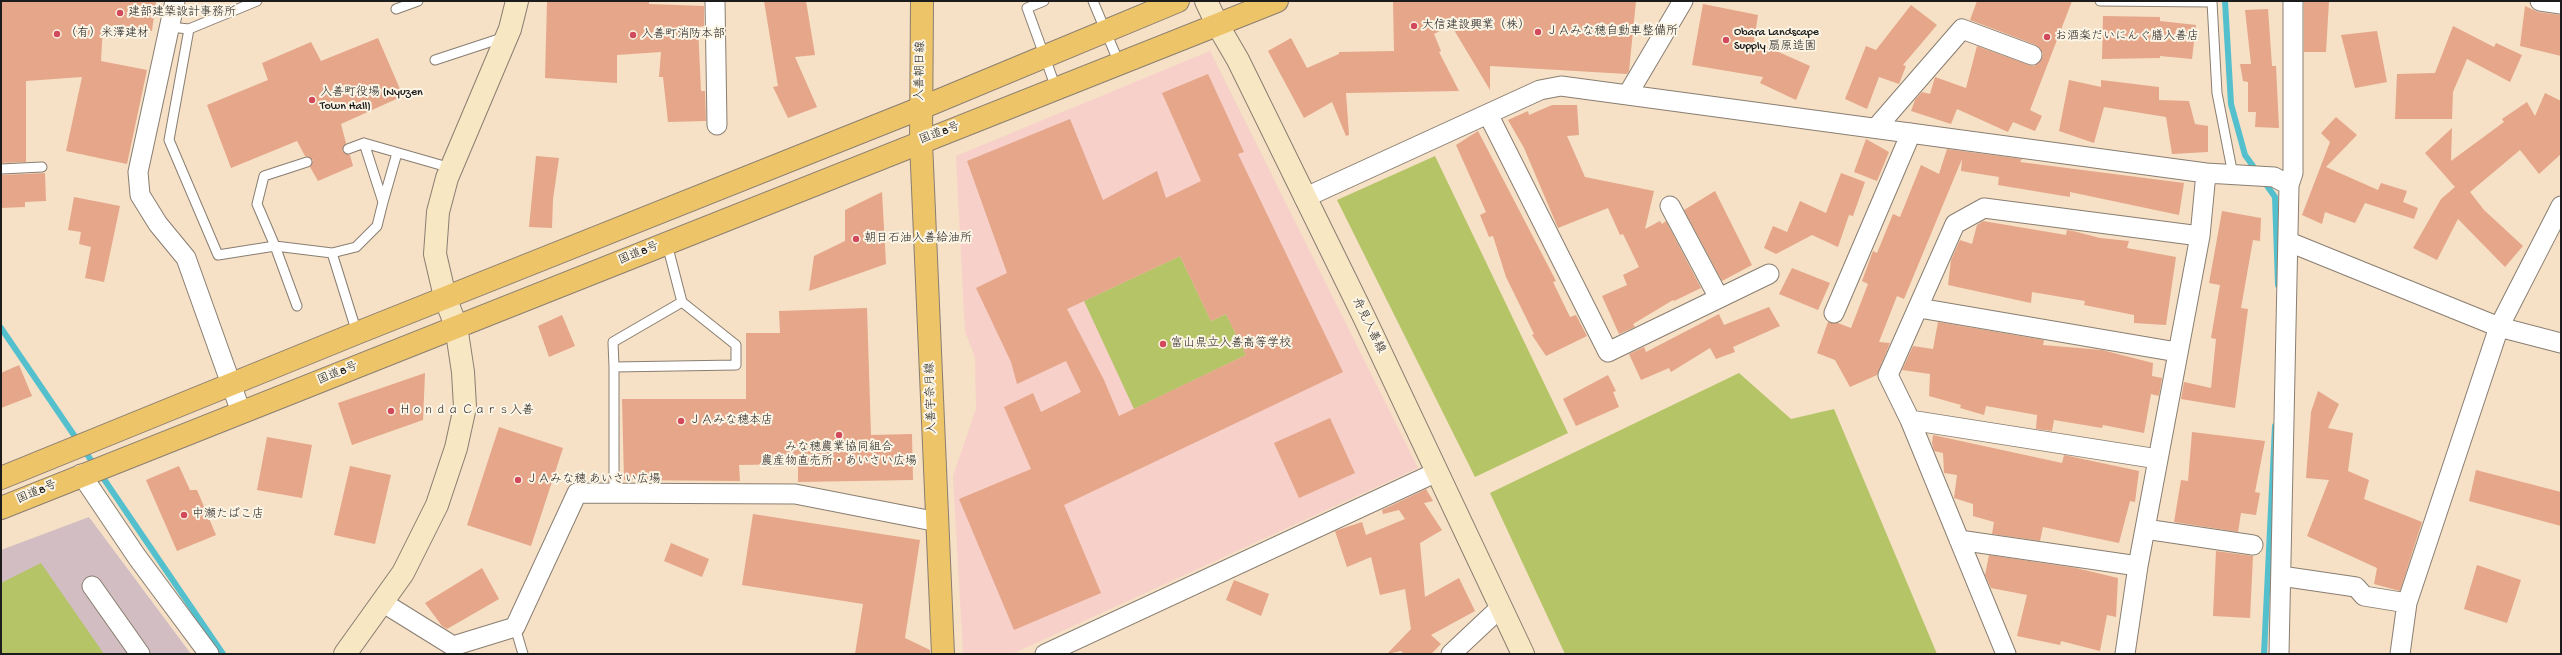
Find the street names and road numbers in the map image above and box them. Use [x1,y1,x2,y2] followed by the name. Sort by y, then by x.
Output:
[913,41,929,101] street label: 入善朝日線
[918,120,962,148] street label: 国道8号
[617,239,661,269] street label: 国道8号
[1348,296,1388,356] street label: 舟見入善線
[316,359,360,389] street label: 国道8号
[924,362,940,434] street label: 入善宇奈月線
[15,478,59,508] street label: 国道8号

